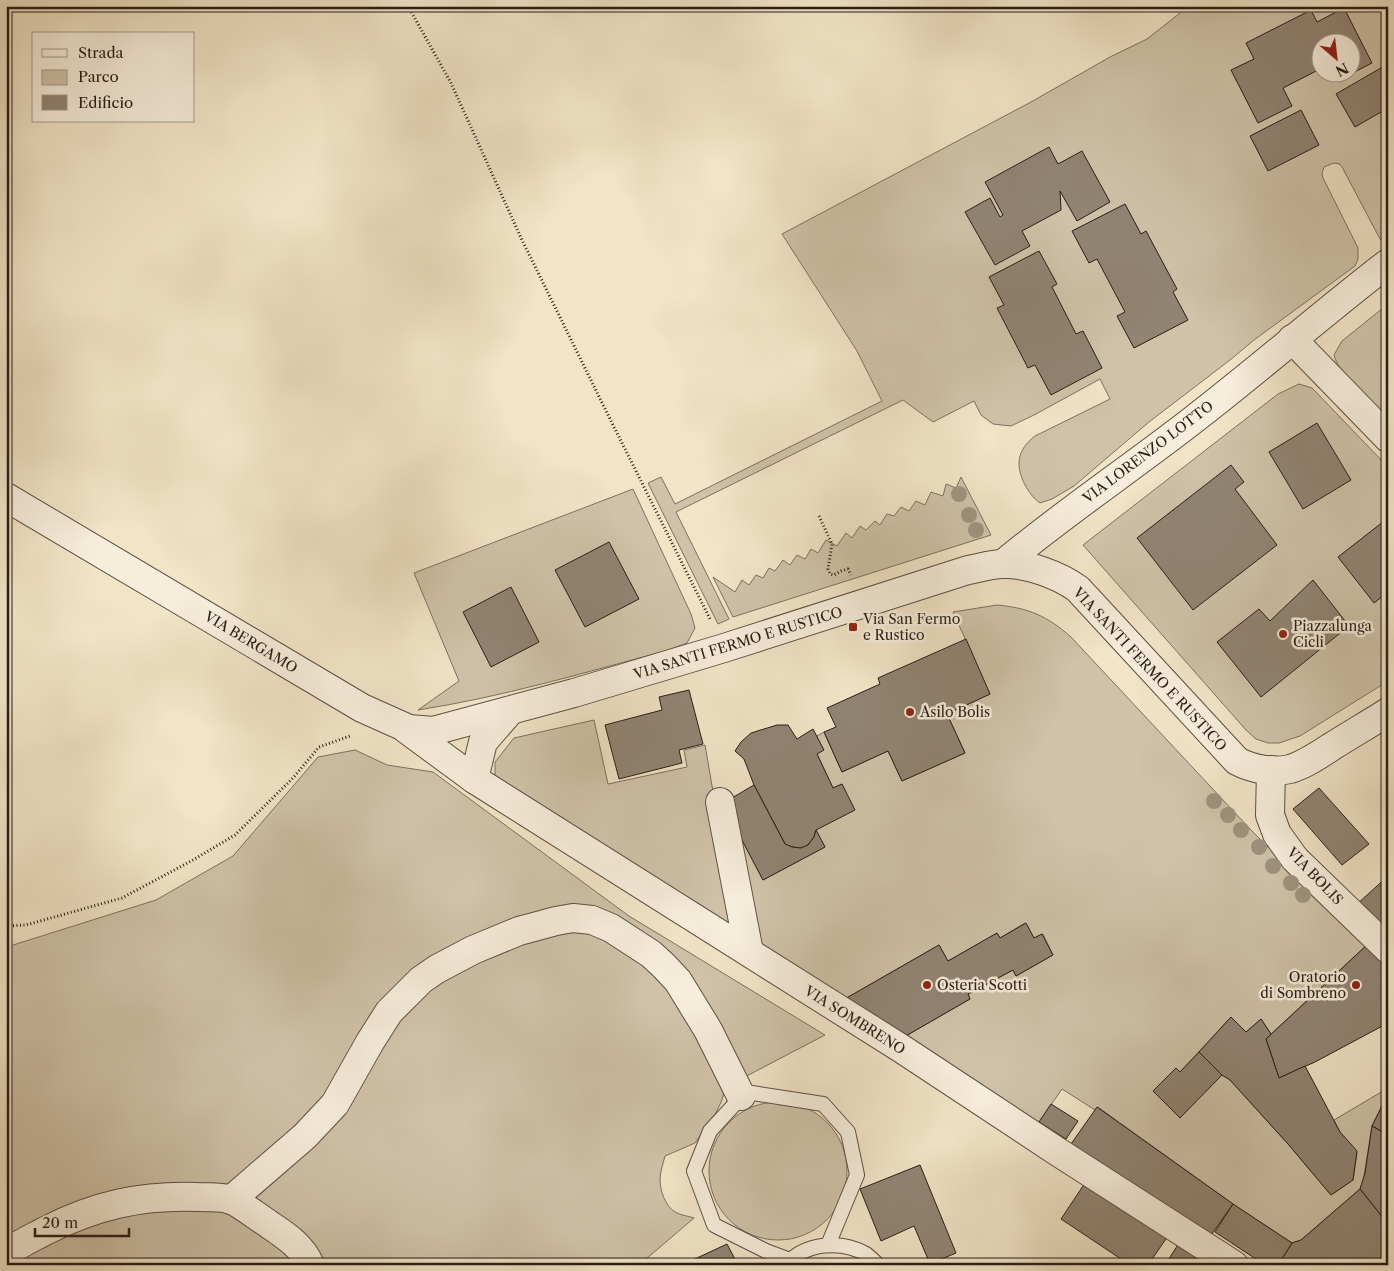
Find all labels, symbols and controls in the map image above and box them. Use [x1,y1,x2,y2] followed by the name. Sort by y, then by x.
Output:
[32,32,195,122] legend
[1312,32,1362,82] north arrow
[78,43,124,62] text: Strada
[1333,59,1352,80] text: N
[78,67,119,86] text: Parco
[78,93,133,112] text: Edificio
[1078,397,1217,508] street label: VIA LORENZO LOTTO
[1069,583,1231,755] street label: VIA SANTI FERMO E RUSTICO
[630,603,845,684] street label: VIA SANTI FERMO E RUSTICO
[200,607,301,677] street label: VIA BERGAMO
[862,610,960,644] place label: Via San Fermo e Rustico
[1293,617,1373,651] place label: Piazzalunga Cicli
[847,621,859,633] marker: Via San Fermo e Rustico
[1277,628,1289,640] marker: Piazzalunga Cicli
[919,703,990,721] place label: Asilo Bolis
[904,706,916,718] marker: Asilo Bolis
[1282,843,1347,909] street label: VIA BOLIS
[1260,968,1346,1002] place label: Oratorio di Sombreno
[937,976,1027,994] place label: Osteria Scotti
[921,979,933,991] marker: Osteria Scotti
[1350,979,1362,991] marker: Oratorio di Sombreno
[800,981,909,1058] street label: VIA SOMBRENO
[35,1206,129,1238] scale bar
[42,1213,78,1232] text: 20 m

